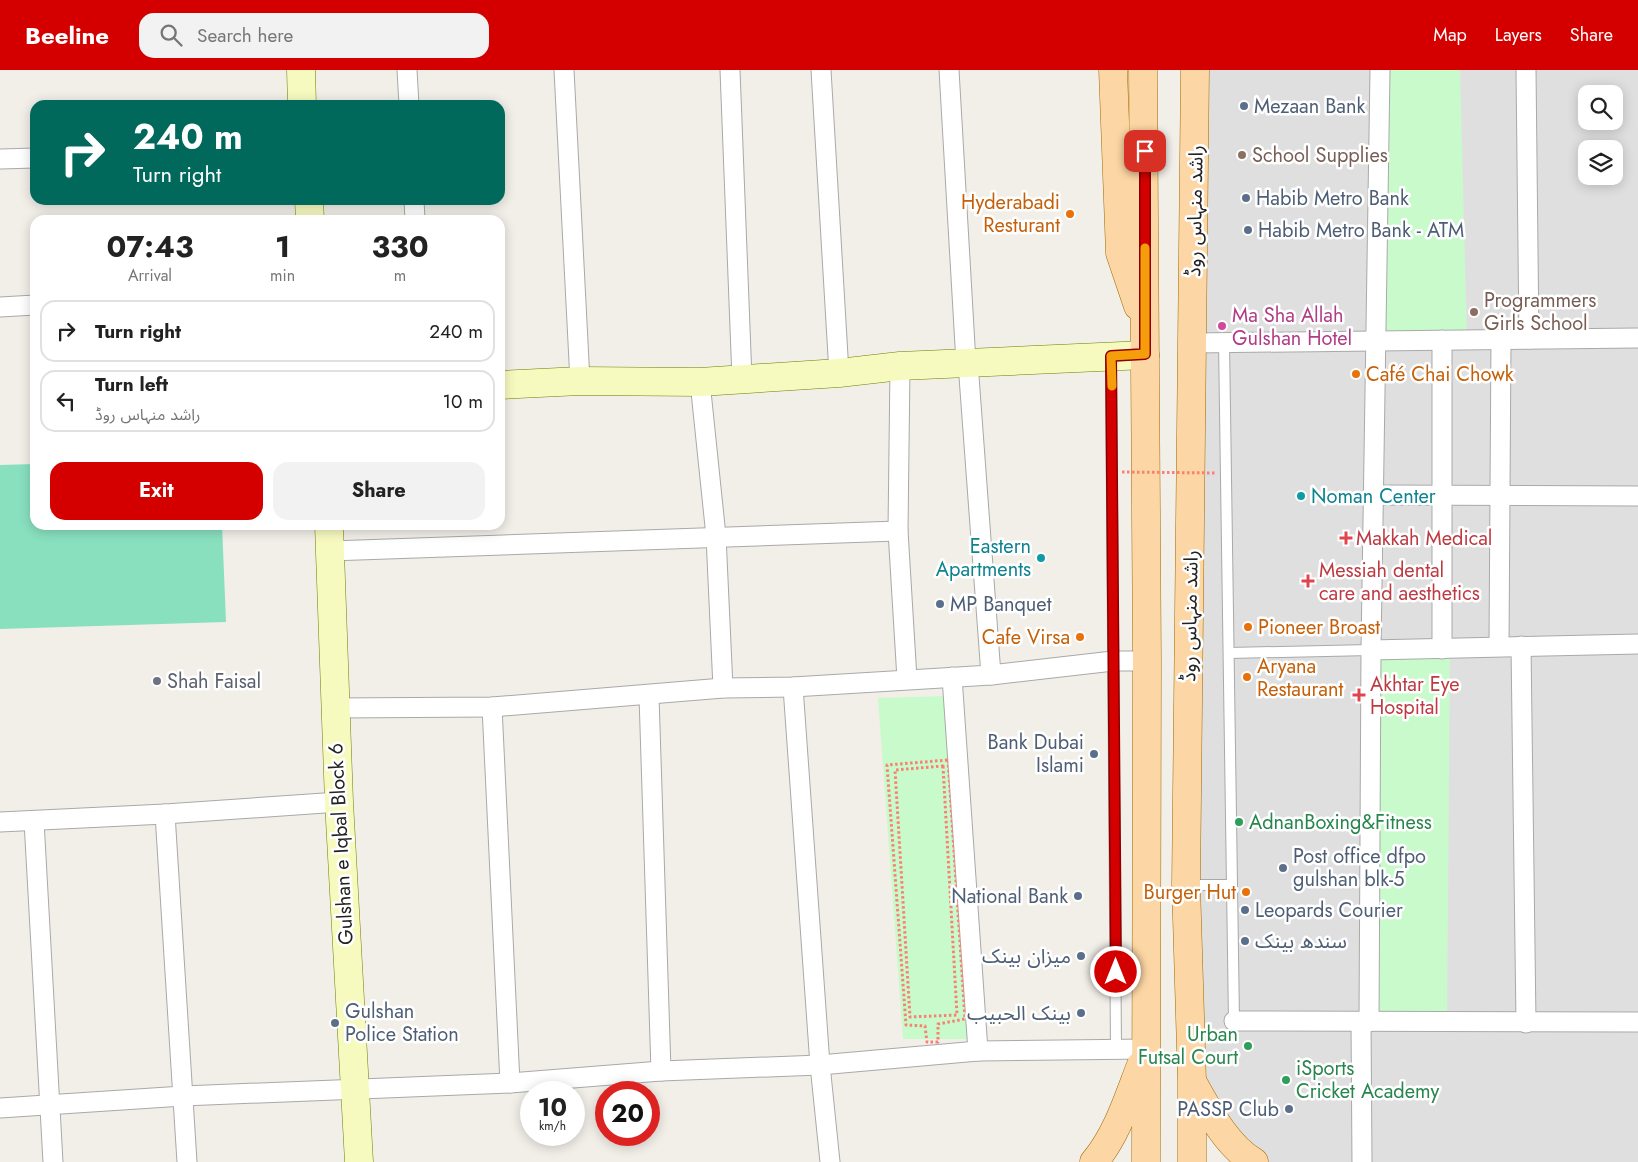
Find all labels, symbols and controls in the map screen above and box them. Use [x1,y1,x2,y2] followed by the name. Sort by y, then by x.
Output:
[139,13,489,58] search box
[25,18,109,53] text: Beeline
[157,21,185,49] icon: search
[197,22,293,49] text: Search here
[1433,22,1467,48] text: Map
[1495,22,1542,48] text: Layers
[1570,22,1613,48] text: Share
[1578,85,1623,185] map controls
[1578,85,1623,130] button: search
[1254,92,1365,121] place label: Mezaan Bank
[1238,100,1250,112] marker: Mezaan Bank
[133,112,243,162] text: 240 m
[50,120,115,185] icon: right
[1124,130,1166,172] pin
[1131,137,1159,165] icon: arrive
[1578,140,1623,185] button: layers
[1252,141,1388,170] place label: School Supplies
[1179,145,1211,277] street label: راشد منہاس روڈ
[1236,149,1248,161] marker: School Supplies
[133,158,221,190] text: Turn right
[1256,184,1409,213] place label: Habib Metro Bank
[961,188,1060,240] place label: Hyderabadi Resturant
[1240,192,1252,204] marker: Habib Metro Bank
[1064,208,1076,220] marker: Hyderabadi Resturant
[1258,216,1464,245] place label: Habib Metro Bank - ATM
[1242,224,1254,236] marker: Habib Metro Bank - ATM
[106,225,194,268] text: 07:43
[275,225,290,268] text: 1
[371,225,429,268] text: 330
[128,264,172,287] text: Arrival
[270,264,295,287] text: min
[394,264,406,287] text: m
[1484,286,1596,338] place label: Programmers Girls School
[1232,301,1352,353] place label: Ma Sha Allah Gulshan Hotel
[1468,306,1480,318] marker: Programmers Girls School
[52,317,80,345] icon: right
[95,318,181,345] text: Turn right
[429,318,483,345] text: 240 m
[1216,320,1228,332] marker: Ma Sha Allah Gulshan Hotel
[1366,360,1514,389] place label: Café Chai Chowk
[1350,368,1362,380] marker: Café Chai Chowk
[95,371,168,398] text: Turn left
[52,387,80,415] icon: left
[443,388,483,415] text: 10 m
[95,403,201,426] text: راشد منہاس روڈ
[50,462,263,520] button: Exit
[273,462,485,520] button: Share
[1311,482,1436,511] place label: Noman Center
[1295,490,1307,502] marker: Noman Center
[1356,524,1492,553] place label: Makkah Medical
[936,532,1031,584] place label: Eastern Apartments
[1340,532,1352,544] marker: Makkah Medical
[1174,550,1206,682] street label: راشد منہاس روڈ
[1035,552,1047,564] marker: Eastern Apartments
[1319,556,1480,608] place label: Messiah dental care and aesthetics
[1301,574,1315,588] marker: Messiah dental care and aesthetics
[950,590,1052,619] place label: MP Banquet
[934,598,946,610] marker: MP Banquet
[1258,613,1380,642] place label: Pioneer Broast
[1242,621,1254,633] marker: Pioneer Broast
[982,623,1070,652] place label: Cafe Virsa
[1074,631,1086,643] marker: Cafe Virsa
[1257,652,1343,704] place label: Aryana Restaurant
[167,667,261,696] place label: Shah Faisal
[1370,670,1460,722] place label: Akhtar Eye Hospital
[1241,671,1253,683] marker: Aryana Restaurant
[151,675,163,687] marker: Shah Faisal
[1352,688,1366,702] marker: Akhtar Eye Hospital
[988,728,1084,780] place label: Bank Dubai Islami
[321,742,361,946] street label: Gulshan e Iqbal Block 6
[1088,748,1100,760] marker: Bank Dubai Islami
[1249,808,1432,837] place label: AdnanBoxing&Fitness
[1233,816,1245,828] marker: AdnanBoxing&Fitness
[1293,842,1426,894] place label: Post office dfpo gulshan blk-5
[1277,862,1289,874] marker: Post office dfpo gulshan blk-5
[1144,878,1236,907] place label: Burger Hut
[951,882,1068,911] place label: National Bank
[1240,886,1252,898] marker: Burger Hut
[1072,890,1084,902] marker: National Bank
[1255,896,1403,925] place label: Leopards Courier
[1239,904,1251,916] marker: Leopards Courier
[1255,927,1347,956] place label: سندھ بینک
[1239,935,1251,947] marker: سندھ بینک
[982,942,1071,971] place label: میزان بینک
[1089,945,1141,997] position arrow
[1075,950,1087,962] marker: میزان بینک
[345,997,459,1049] place label: Gulshan Police Station
[967,999,1071,1028] place label: بينک الحبيب
[1075,1007,1087,1019] marker: بينک الحبيب
[329,1017,341,1029] marker: Gulshan Police Station
[1138,1020,1238,1072] place label: Urban Futsal Court
[1242,1040,1254,1052] marker: Urban Futsal Court
[1296,1054,1439,1106] place label: iSports Cricket Academy
[1280,1074,1292,1086] marker: iSports Cricket Academy
[595,1081,660,1146] speed limit sign: 20
[538,1089,567,1125] text: 10
[1177,1095,1279,1124] place label: PASSP Club
[1283,1103,1295,1115] marker: PASSP Club
[539,1117,566,1135] text: km/h

